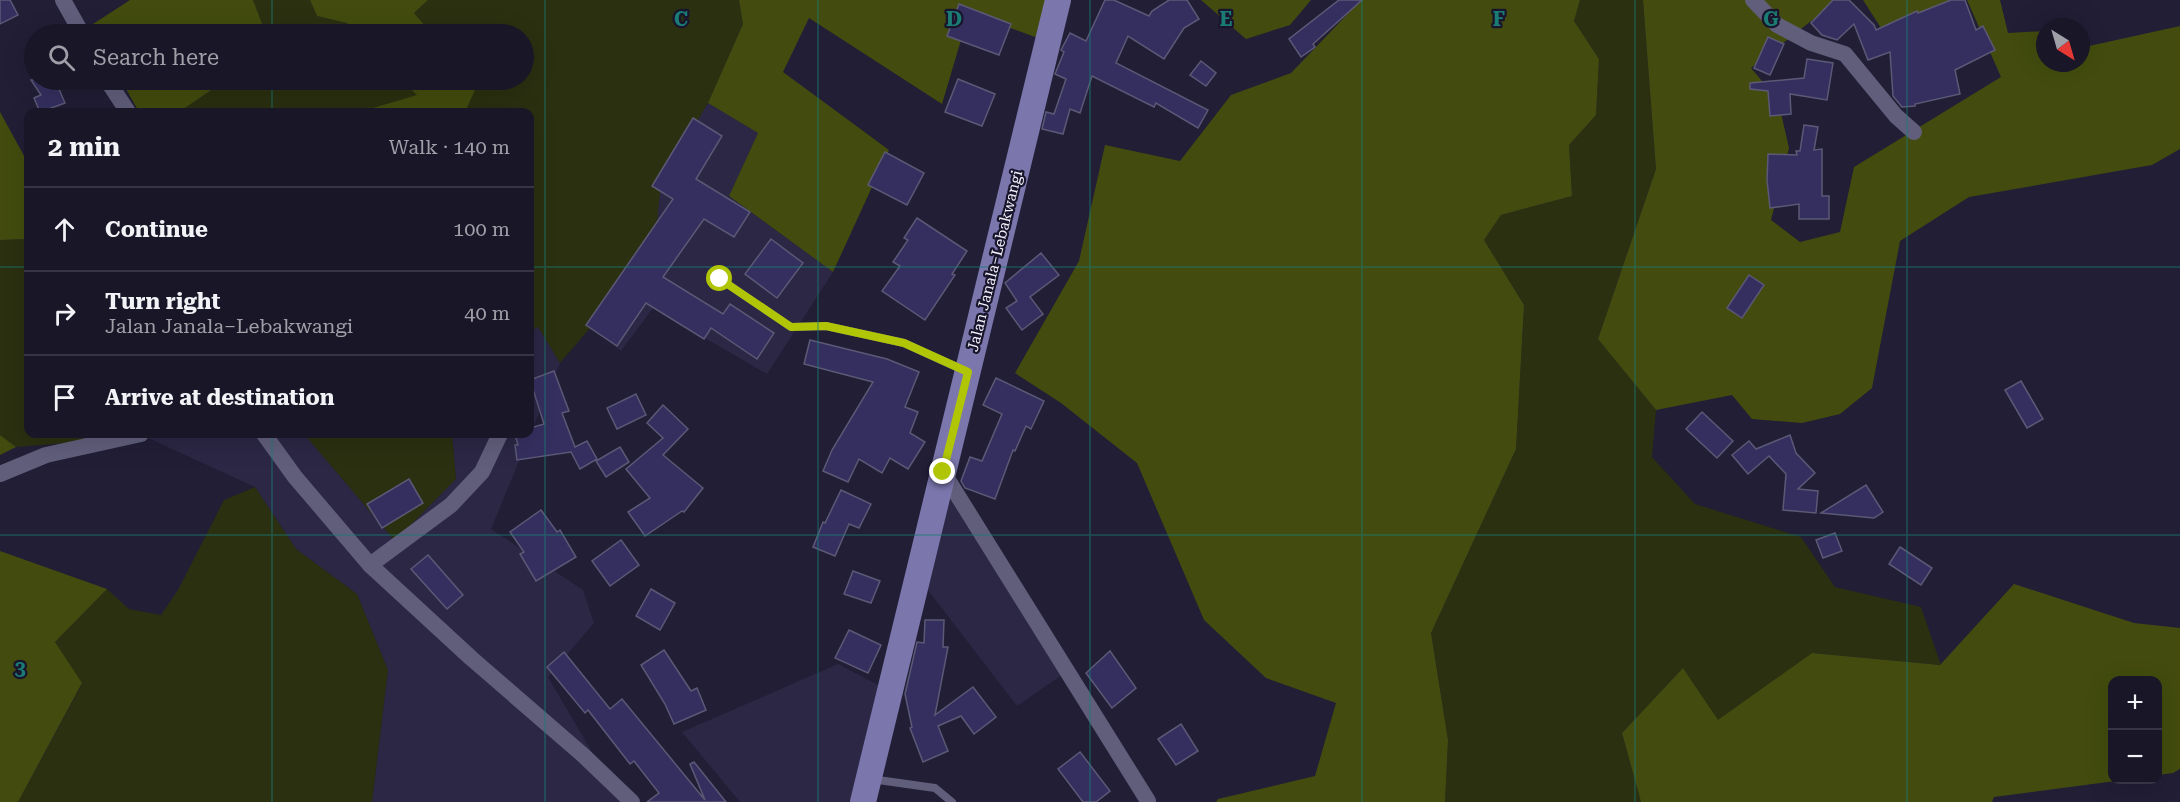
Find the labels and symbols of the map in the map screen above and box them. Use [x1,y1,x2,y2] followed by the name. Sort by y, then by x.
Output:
[674,7,688,31] text: C
[946,7,962,31] text: D
[1220,7,1233,31] text: E
[1493,7,1505,31] text: F
[1763,7,1779,31] text: G
[2036,18,2090,72] north arrow
[964,168,1026,353] street label: Jalan Janala–Lebakwangi
[706,265,732,291] route start
[929,458,955,484] route end
[14,656,26,680] text: 3

